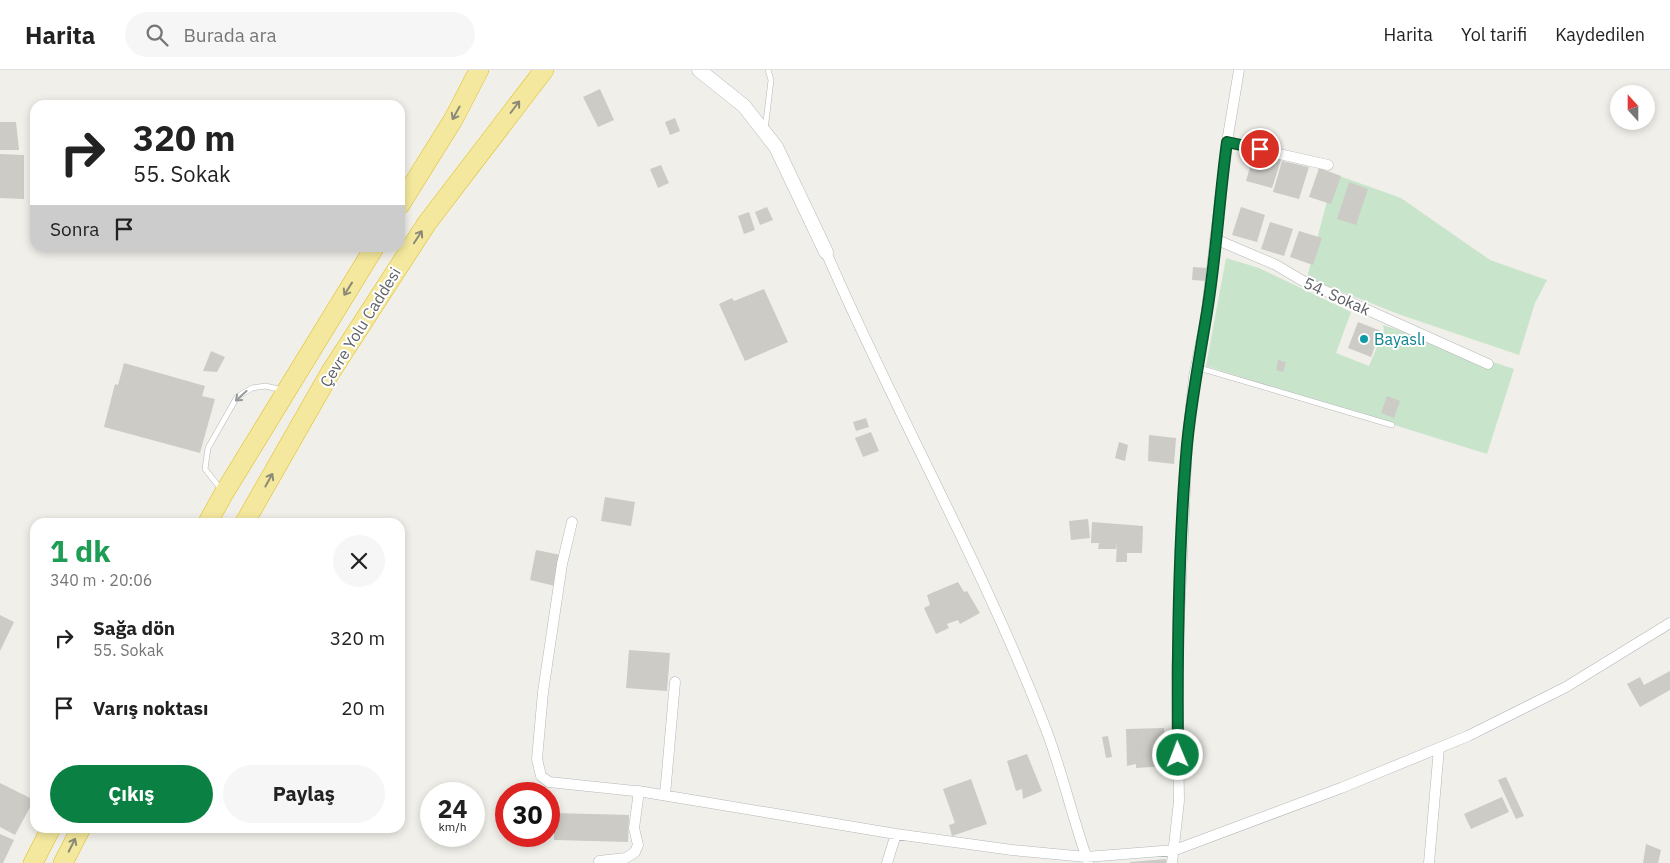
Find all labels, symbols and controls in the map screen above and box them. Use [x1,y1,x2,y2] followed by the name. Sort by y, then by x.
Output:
[125,12,475,57] search box
[25,19,95,51] text: Harita
[143,21,171,49] icon: search
[183,23,277,47] text: Burada ara
[1384,23,1433,46] text: Harita
[1461,23,1527,46] text: Yol tarifi
[1555,23,1645,46] text: Kaydedilen
[1610,85,1655,130] north arrow
[1610,85,1655,130] map controls
[510,101,521,114] one-way arrow
[451,105,460,120] one-way arrow
[133,115,236,161] text: 320 m
[50,120,115,185] icon: right
[1239,128,1281,170] pin
[1246,135,1274,163] icon: arrive
[133,159,231,188] text: 55. Sokak
[110,215,138,243] icon: arrive
[50,217,100,241] text: Sonra
[413,230,423,244] one-way arrow
[315,263,405,391] street label: Çevre Yolu Caddesi
[1301,272,1374,320] street label: 54. Sokak
[343,282,353,296] one-way arrow
[1374,329,1425,349] place label: Bayaslı
[1358,333,1370,345] marker: Bayaslı
[235,390,248,402] one-way arrow
[265,473,275,488] one-way arrow
[50,531,111,570] text: 1 dk
[333,535,385,587] button: close
[50,570,152,590] text: 340 m · 20:06
[93,616,175,640] text: Sağa dön
[50,624,78,652] icon: right
[330,626,385,650] text: 320 m
[93,640,164,660] text: 55. Sokak
[50,694,78,722] icon: arrive
[93,696,208,720] text: Varış noktası
[341,696,385,720] text: 20 m
[1151,728,1203,780] position arrow
[50,765,213,823] button: Çıkış
[223,765,385,823] button: Paylaş
[495,782,560,847] speed limit sign: 30
[437,792,468,825] text: 24
[438,819,467,834] text: km/h
[68,838,77,853] one-way arrow

